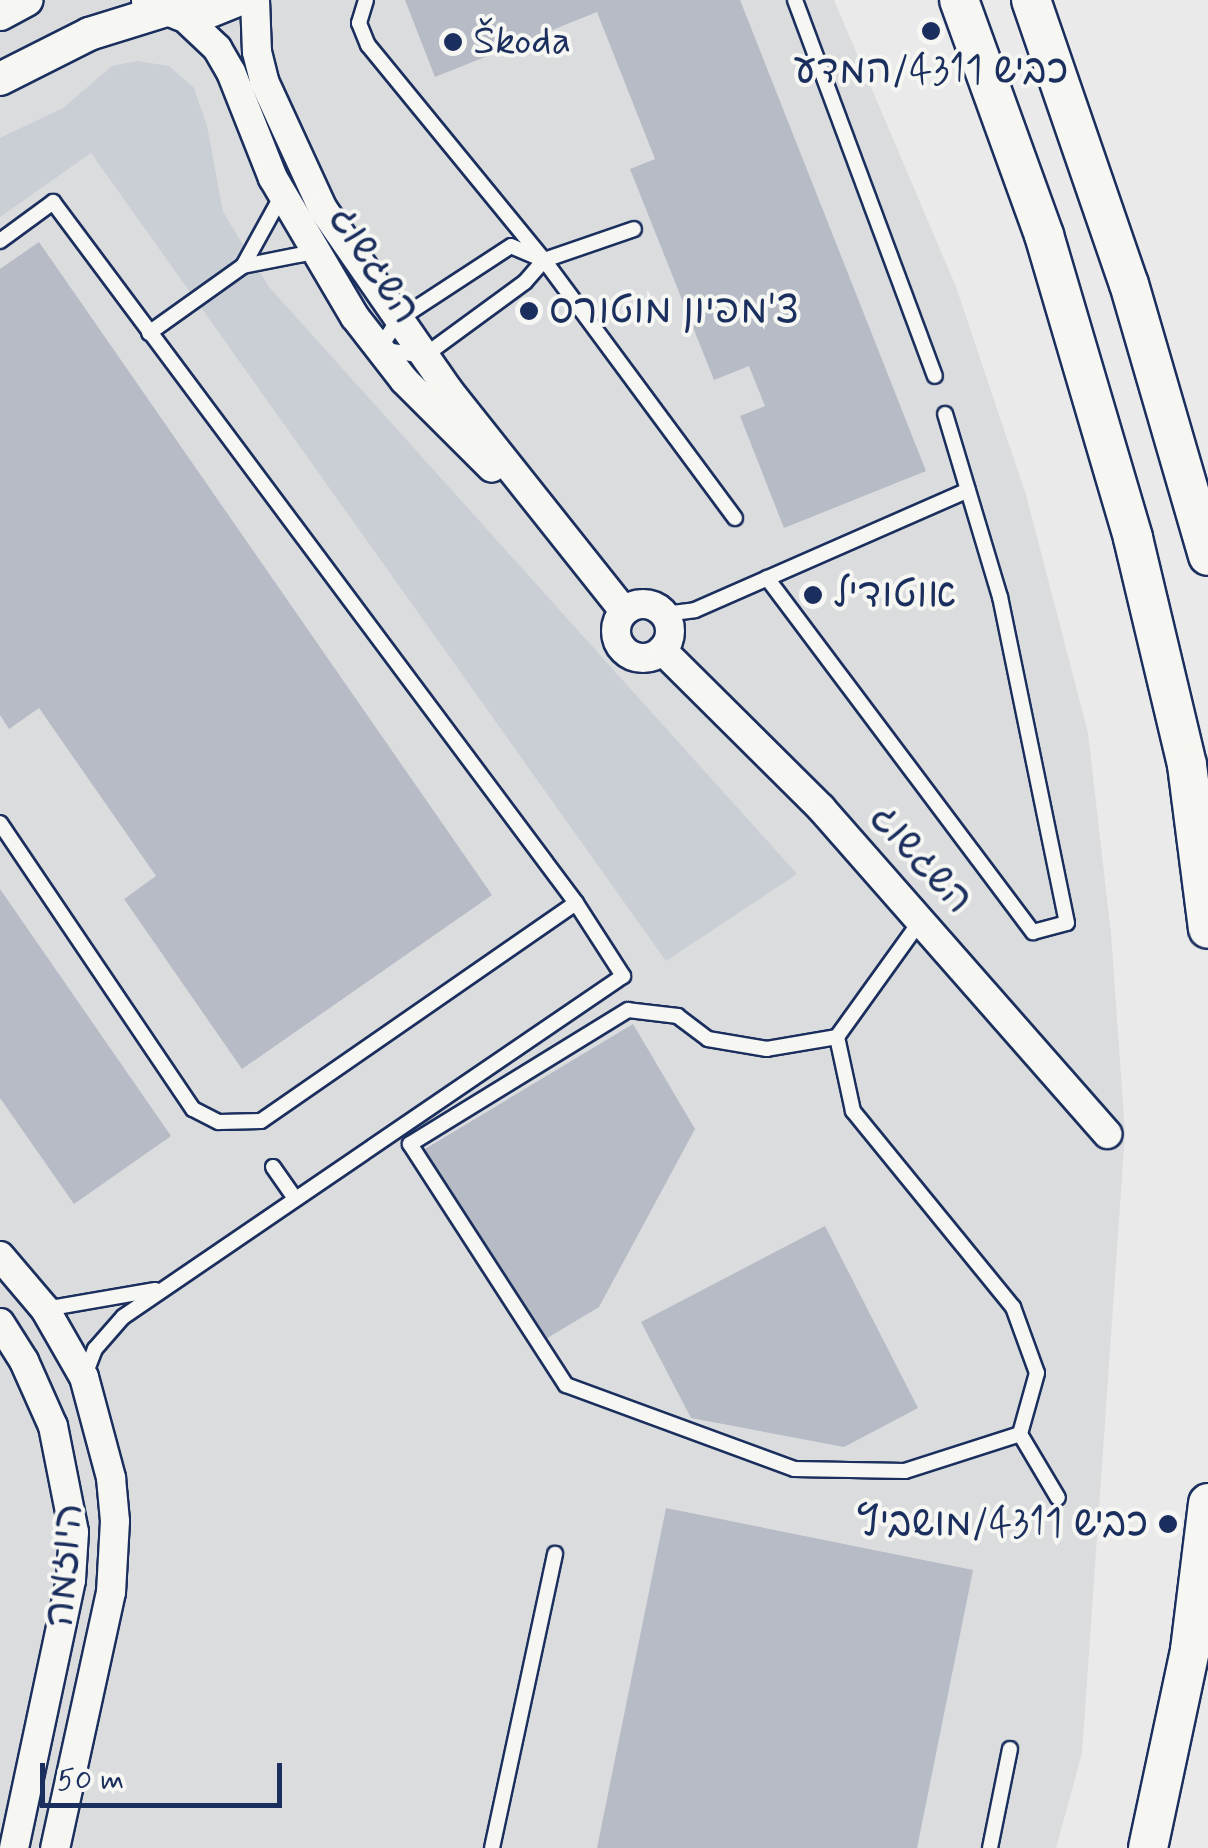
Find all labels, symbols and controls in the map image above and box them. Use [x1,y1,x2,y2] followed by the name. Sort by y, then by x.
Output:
[473,18,571,66] place label: Škoda
[920,20,942,42] marker: כביש 4311/המדע
[442,31,464,53] marker: Škoda
[794,47,1068,95] place label: כביש 4311/המדע
[318,197,430,333] street label: השגשוג
[549,287,799,335] place label: צ'מפיון מוטורס
[518,300,540,322] marker: צ'מפיון מוטורס
[833,571,956,619] place label: אוטודיל
[802,584,824,606] marker: אוטודיל
[859,794,983,924] street label: השגשוג
[857,1500,1148,1548] place label: כביש 4311/מושביץ
[36,1501,94,1629] street label: היוזמה
[1157,1513,1179,1535] marker: כביש 4311/מושביץ
[45,1743,288,1805] scale bar
[57,1761,124,1800] text: 50 m

